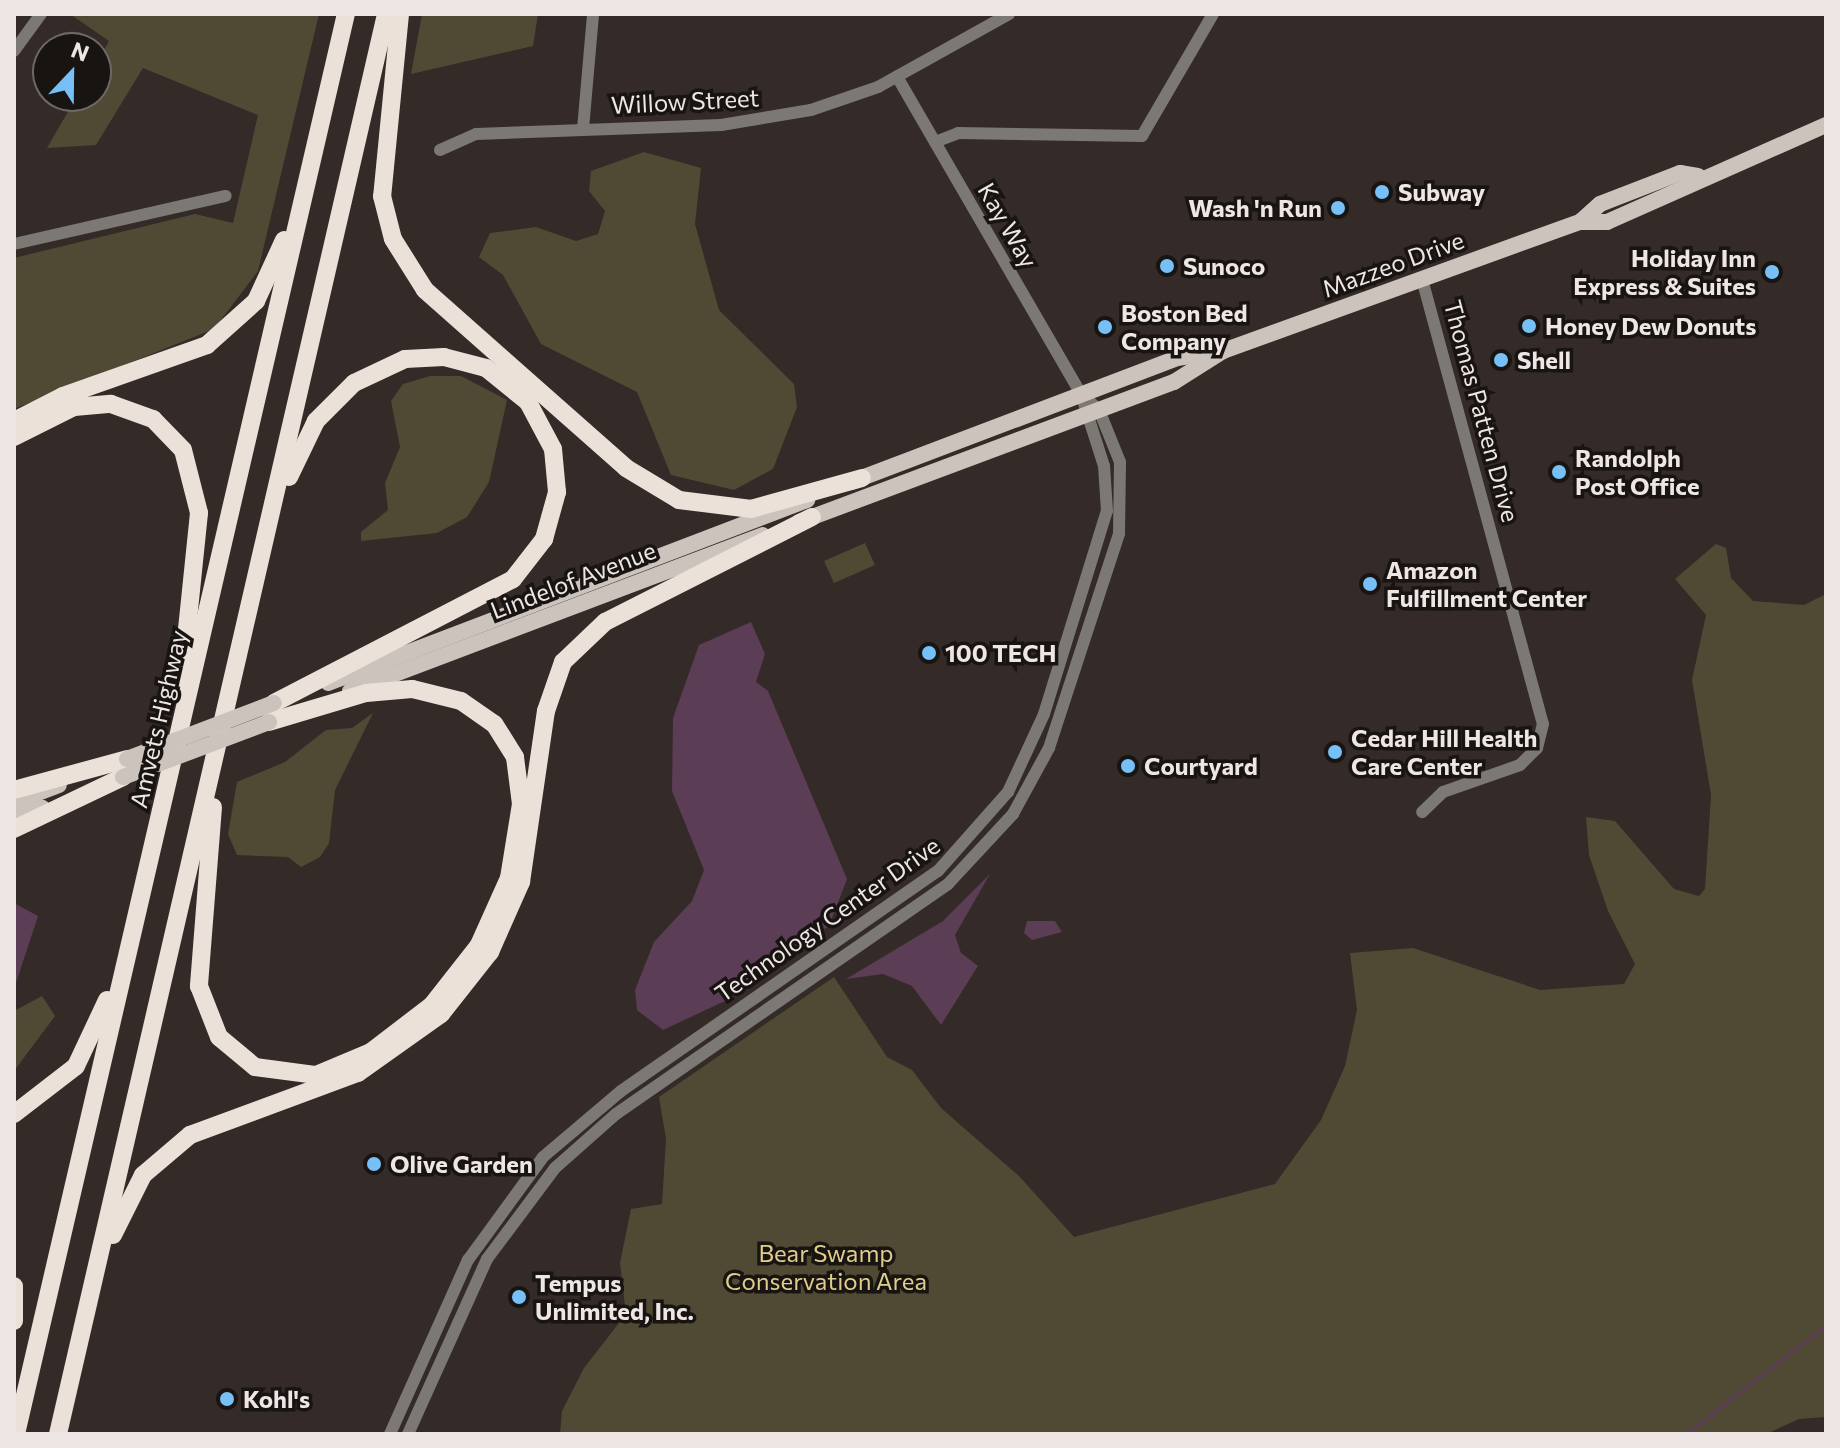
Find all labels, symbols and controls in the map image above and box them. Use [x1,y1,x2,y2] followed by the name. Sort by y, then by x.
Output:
[32,32,112,112] north arrow
[68,36,93,67] text: N
[610,83,760,119] street label: Willow Street
[972,177,1044,273] street label: Kay Way
[1398,178,1485,206] place label: Subway
[1373,183,1391,201] marker: Subway
[1188,194,1322,222] place label: Wash 'n Run
[1329,199,1347,217] marker: Wash 'n Run
[1318,225,1468,303] street label: Mazzeo Drive
[1573,244,1756,300] place label: Holiday Inn Express & Suites
[1183,252,1265,280] place label: Sunoco
[1158,257,1176,275] marker: Sunoco
[1763,263,1781,281] marker: Holiday Inn Express & Suites
[1439,297,1525,525] street label: Thomas Patten Drive
[1121,299,1247,355] place label: Boston Bed Company
[1545,312,1756,340] place label: Honey Dew Donuts
[1520,317,1538,335] marker: Honey Dew Donuts
[1096,318,1114,336] marker: Boston Bed Company
[1517,346,1571,374] place label: Shell
[1492,351,1510,369] marker: Shell
[1575,444,1700,500] place label: Randolph Post Office
[1550,463,1568,481] marker: Randolph Post Office
[486,535,660,625] street label: Lindelof Avenue
[1386,556,1587,612] place label: Amazon Fulfillment Center
[1361,575,1379,593] marker: Amazon Fulfillment Center
[124,627,192,811] street label: Amvets Highway
[945,639,1057,667] place label: 100 TECH
[920,644,938,662] marker: 100 TECH
[1351,724,1537,780] place label: Cedar Hill Health Care Center
[1326,743,1344,761] marker: Cedar Hill Health Care Center
[1144,752,1258,780] place label: Courtyard
[1119,757,1137,775] marker: Courtyard
[709,830,945,1008] street label: Technology Center Drive
[390,1150,533,1178] place label: Olive Garden
[365,1155,383,1173] marker: Olive Garden
[725,1239,927,1295] park label: Bear Swamp Conservation Area
[535,1269,694,1325] place label: Tempus Unlimited, Inc.
[510,1288,528,1306] marker: Tempus Unlimited, Inc.
[243,1385,310,1413] place label: Kohl's
[218,1390,236,1408] marker: Kohl's

